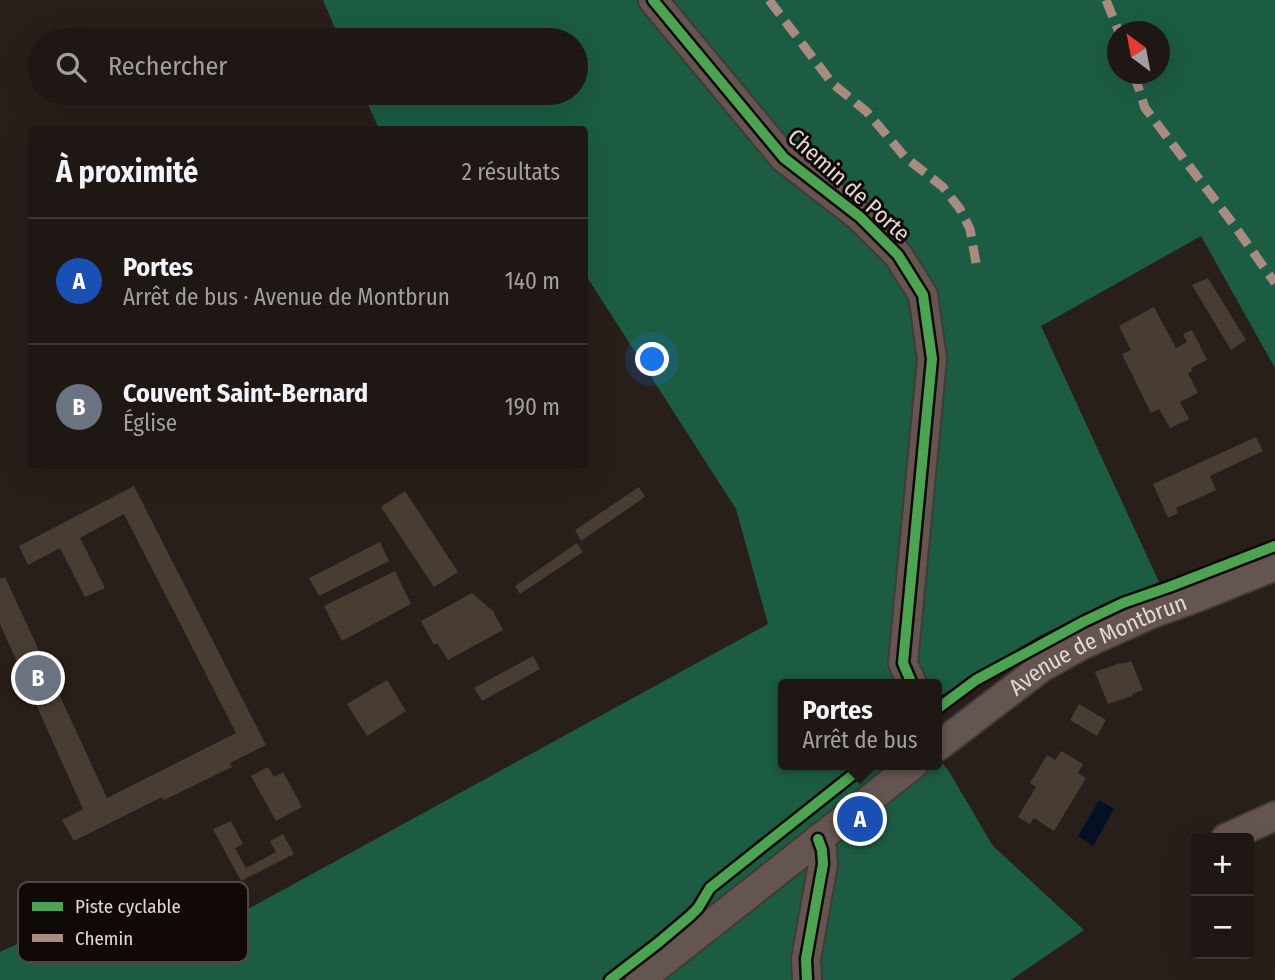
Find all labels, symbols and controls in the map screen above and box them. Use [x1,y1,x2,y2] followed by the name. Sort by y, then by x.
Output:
[1107,21,1170,84] north arrow
[28,28,588,105] search box
[52,48,90,86] icon: search
[108,51,227,82] text: Rechercher
[782,123,916,247] street label: Chemin de Porte
[56,154,198,190] text: À proximité
[462,158,560,186] text: 2 résultats
[123,252,193,283] text: Portes
[73,267,85,295] text: A
[505,267,560,295] text: 140 m
[123,283,450,311] text: Arrêt de bus · Avenue de Montbrun
[635,342,669,376] your location
[123,378,368,409] text: Couvent Saint-Bernard
[73,393,85,421] text: B
[505,393,560,421] text: 190 m
[123,409,177,437] text: Église
[1003,588,1190,701] street label: Avenue de Montbrun
[15,652,61,704] pin: B
[778,679,942,770] popup
[803,695,873,726] text: Portes
[803,726,917,754] text: Arrêt de bus
[837,793,883,845] pin: A
[1191,833,1254,959] map controls
[1191,833,1254,896] button: +
[18,882,248,962] legend
[75,895,181,918] text: Piste cyclable
[1191,896,1254,959] button: −
[75,927,133,950] text: Chemin

